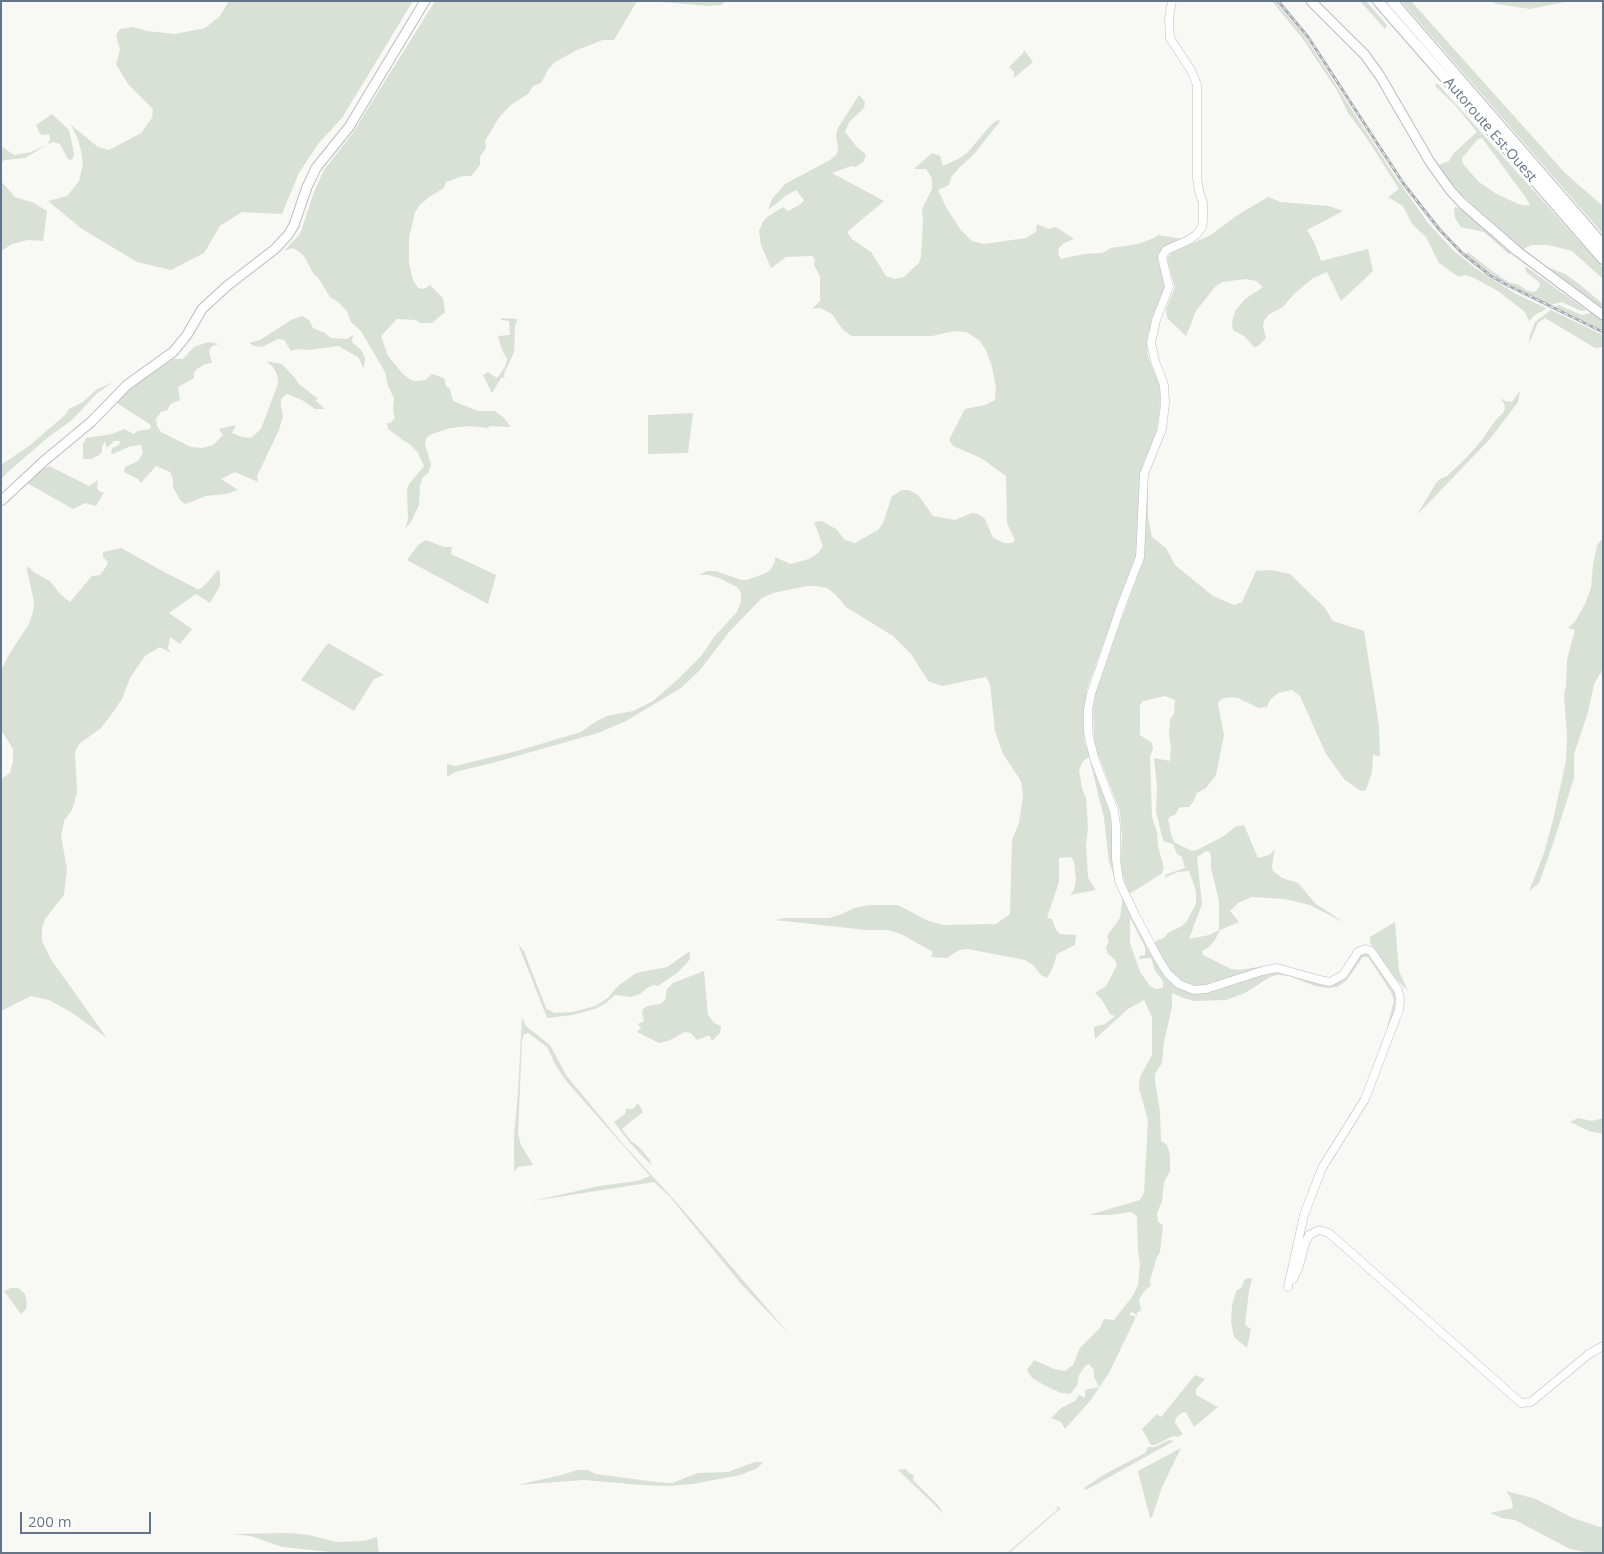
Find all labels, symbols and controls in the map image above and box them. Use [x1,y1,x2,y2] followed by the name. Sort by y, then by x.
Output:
[1440,74,1540,186] street label: Autoroute Est-Ouest
[22,1502,154,1534] scale bar
[28,1511,72,1531] text: 200 m

